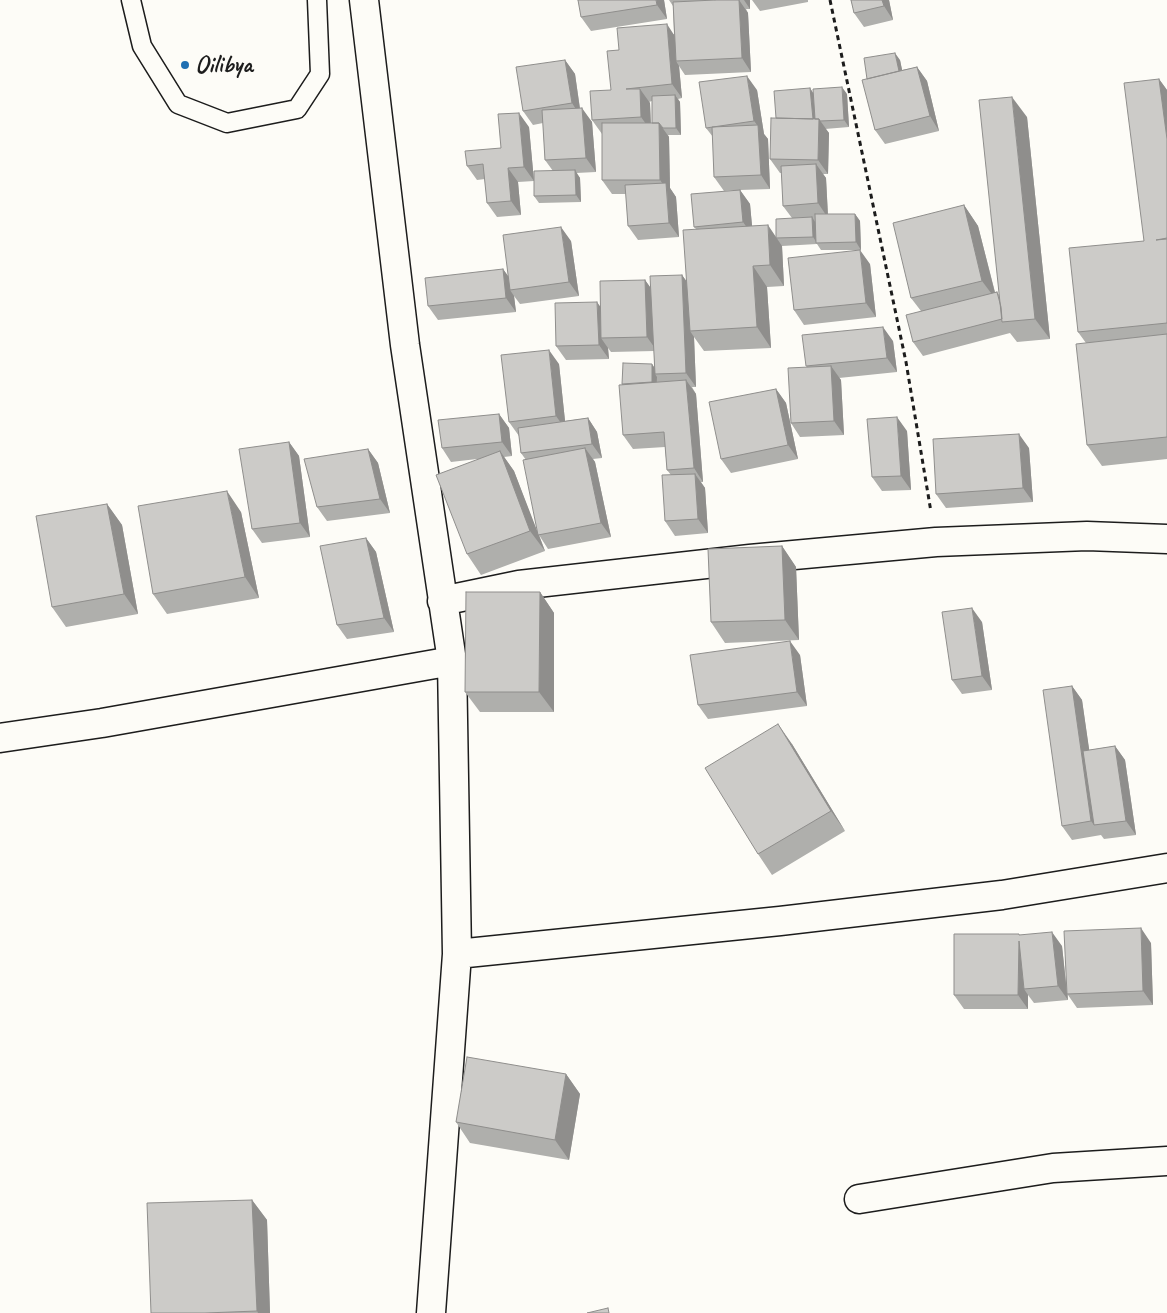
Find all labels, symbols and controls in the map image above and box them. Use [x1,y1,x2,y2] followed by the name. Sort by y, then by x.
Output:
[195,50,252,80] place label: Oilibya
[179,59,191,71] marker: Oilibya

